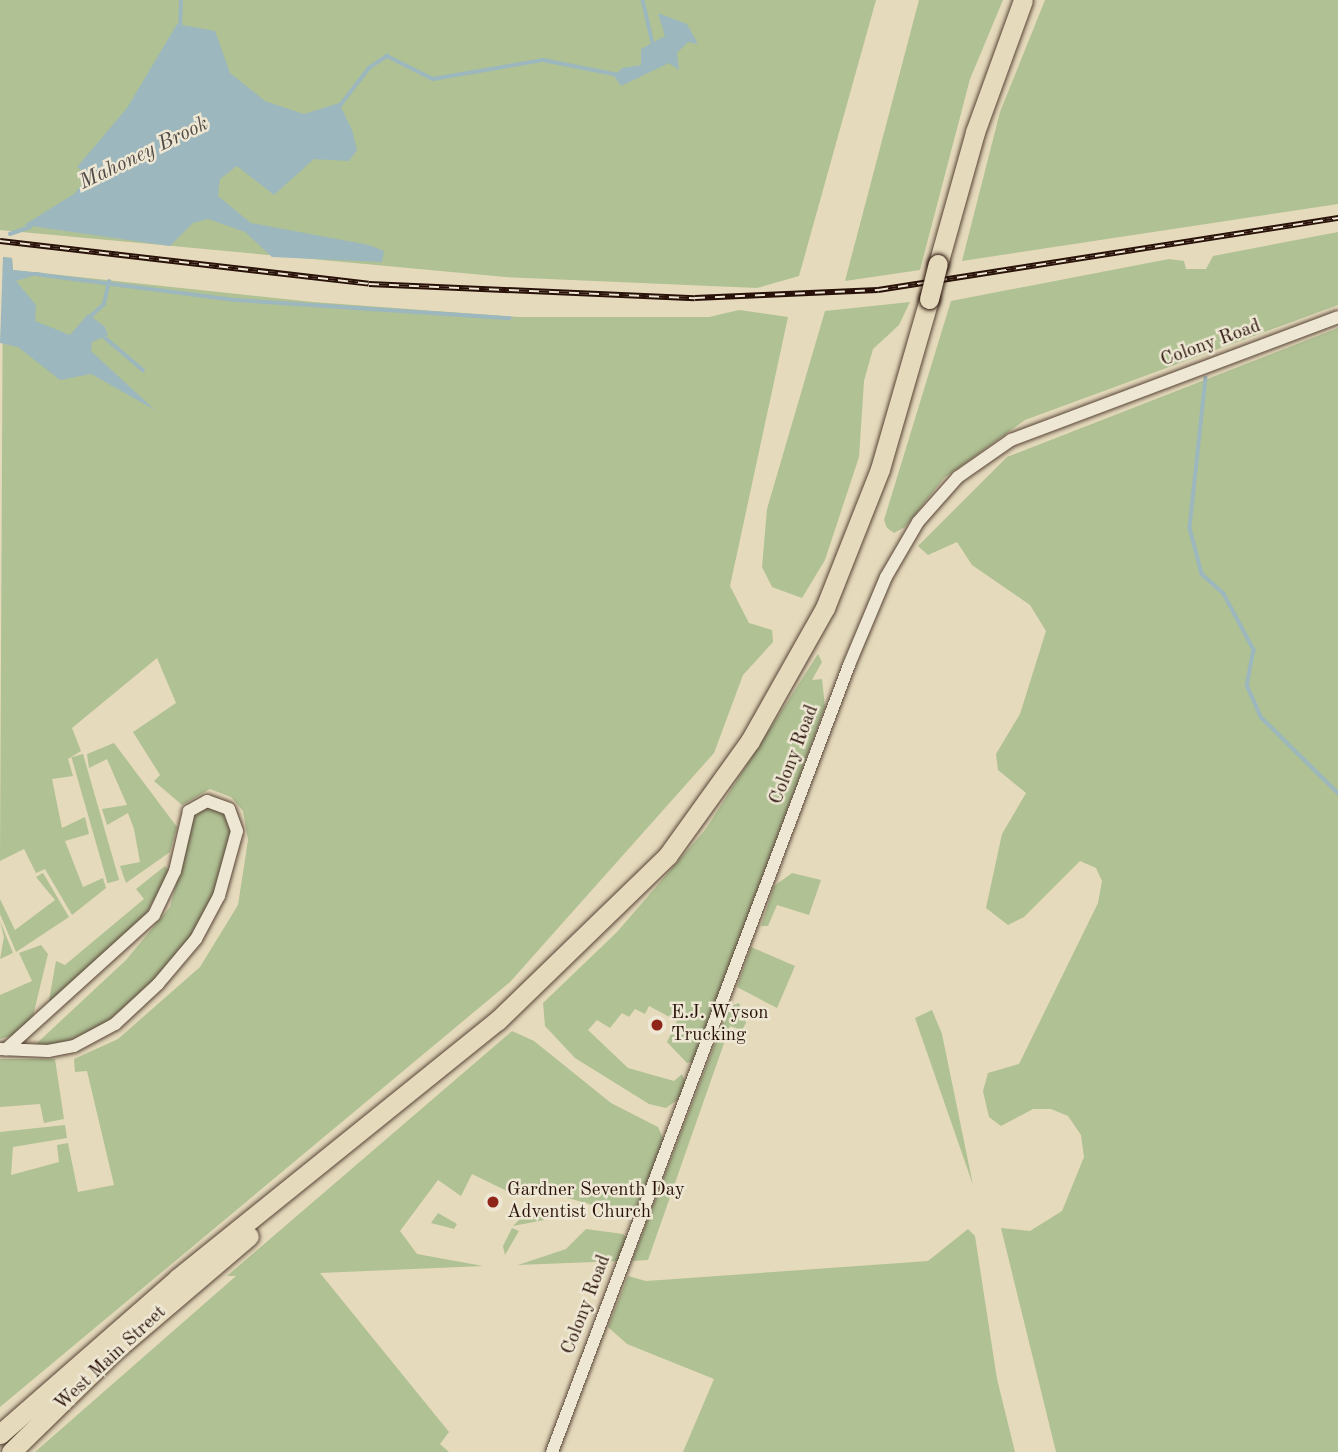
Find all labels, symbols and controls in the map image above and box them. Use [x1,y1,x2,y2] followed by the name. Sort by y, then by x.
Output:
[75,112,213,196] water label: Mahoney Brook
[1158,315,1264,373] street label: Colony Road
[766,702,824,808] street label: Colony Road
[671,1003,769,1047] place label: E.J. Wyson Trucking
[649,1017,665,1033] marker: E.J. Wyson Trucking
[507,1180,685,1224] place label: Gardner Seventh Day Adventist Church
[485,1194,501,1210] marker: Gardner Seventh Day Adventist Church
[558,1252,616,1358] street label: Colony Road
[51,1302,171,1416] street label: West Main Street

